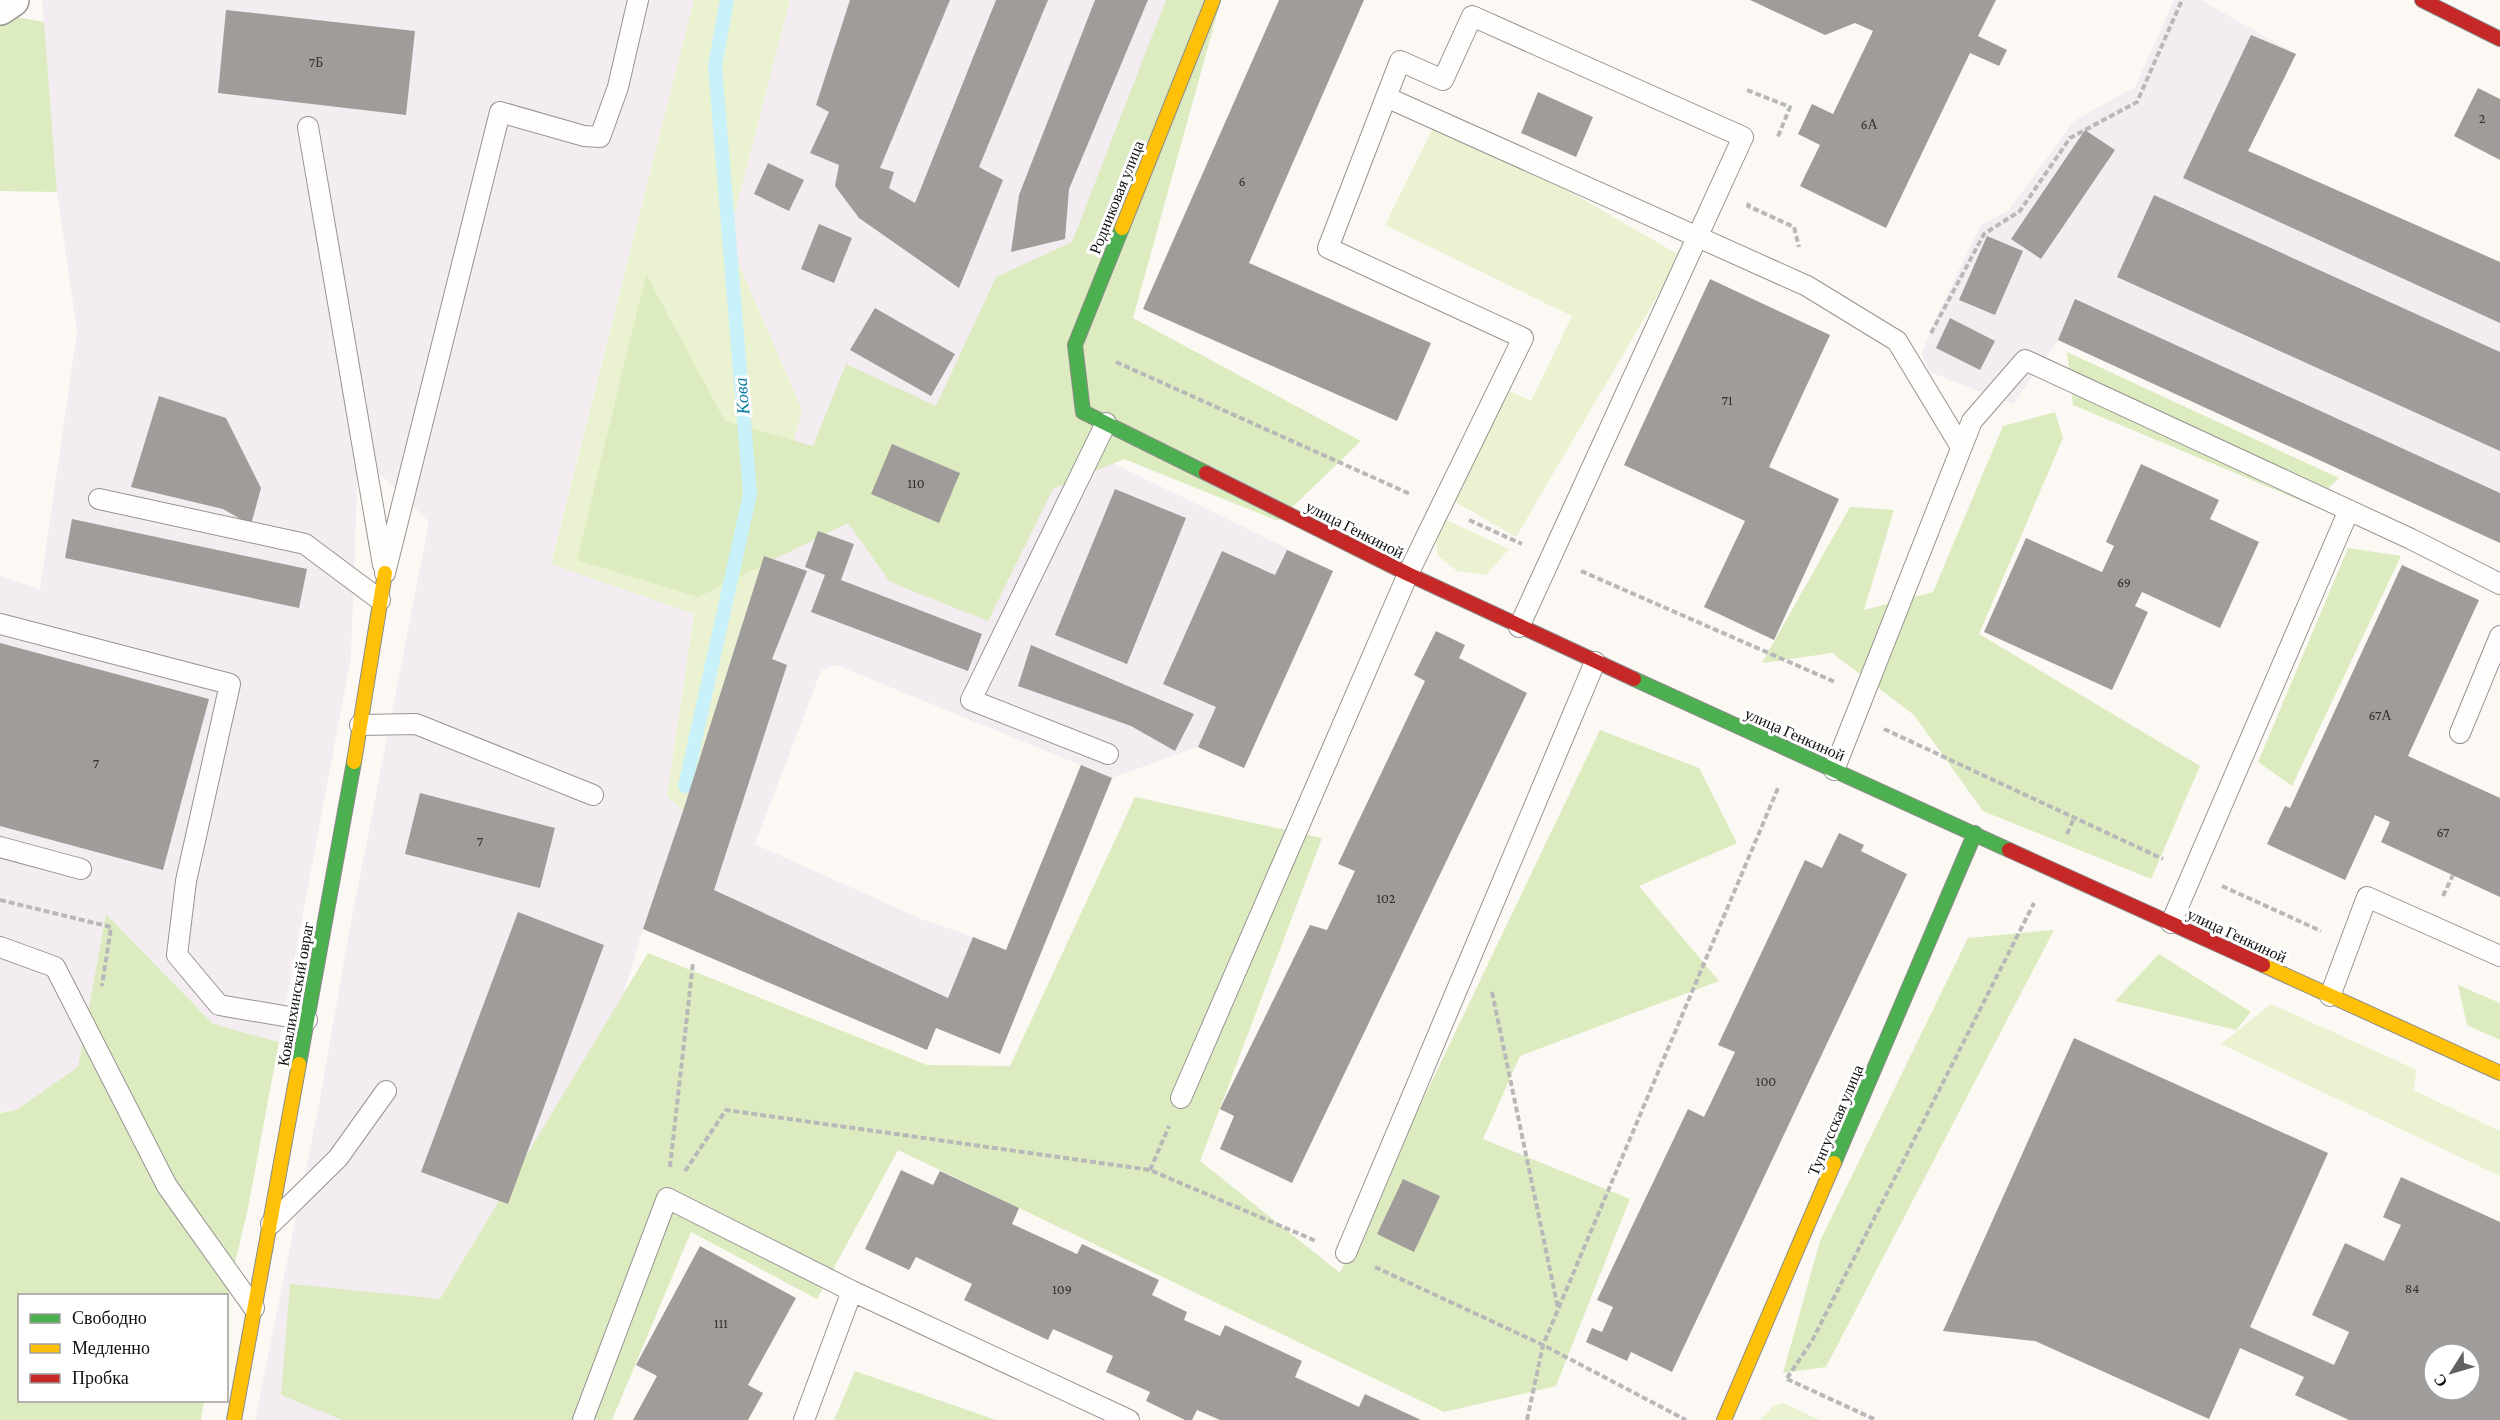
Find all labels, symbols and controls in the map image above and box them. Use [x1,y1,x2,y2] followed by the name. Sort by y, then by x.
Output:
[309,54,323,70] house number: 7Б
[2479,110,2486,126] house number: 2
[1860,116,1878,132] house number: 6А
[1086,138,1148,257] street label: Родниковая улица
[1238,173,1246,189] house number: 6
[730,377,754,416] water label: Кова
[1721,392,1733,408] house number: 71
[907,475,925,491] house number: 110
[1302,497,1407,563] street label: улица Генкиной
[2117,574,2131,590] house number: 69
[1742,705,1848,765] street label: улица Генкиной
[2368,707,2392,723] house number: 67А
[93,755,100,771] house number: 7
[2436,824,2450,840] house number: 67
[477,833,484,849] house number: 7
[1376,890,1396,906] house number: 102
[2184,905,2290,967] street label: улица Генкиной
[274,920,318,1068] street label: Ковалихинский овраг
[1804,1062,1867,1179] street label: Тунгусская улица
[1756,1073,1776,1089] house number: 100
[2405,1280,2419,1296] house number: 84
[1052,1281,1072,1297] house number: 109
[18,1294,228,1402] legend
[72,1308,147,1328] text: Свободно
[714,1315,728,1331] house number: 111
[72,1338,150,1358] text: Медленно
[2422,1342,2482,1402] north arrow
[72,1368,129,1388] text: Пробка
[2430,1371,2451,1390] text: С

